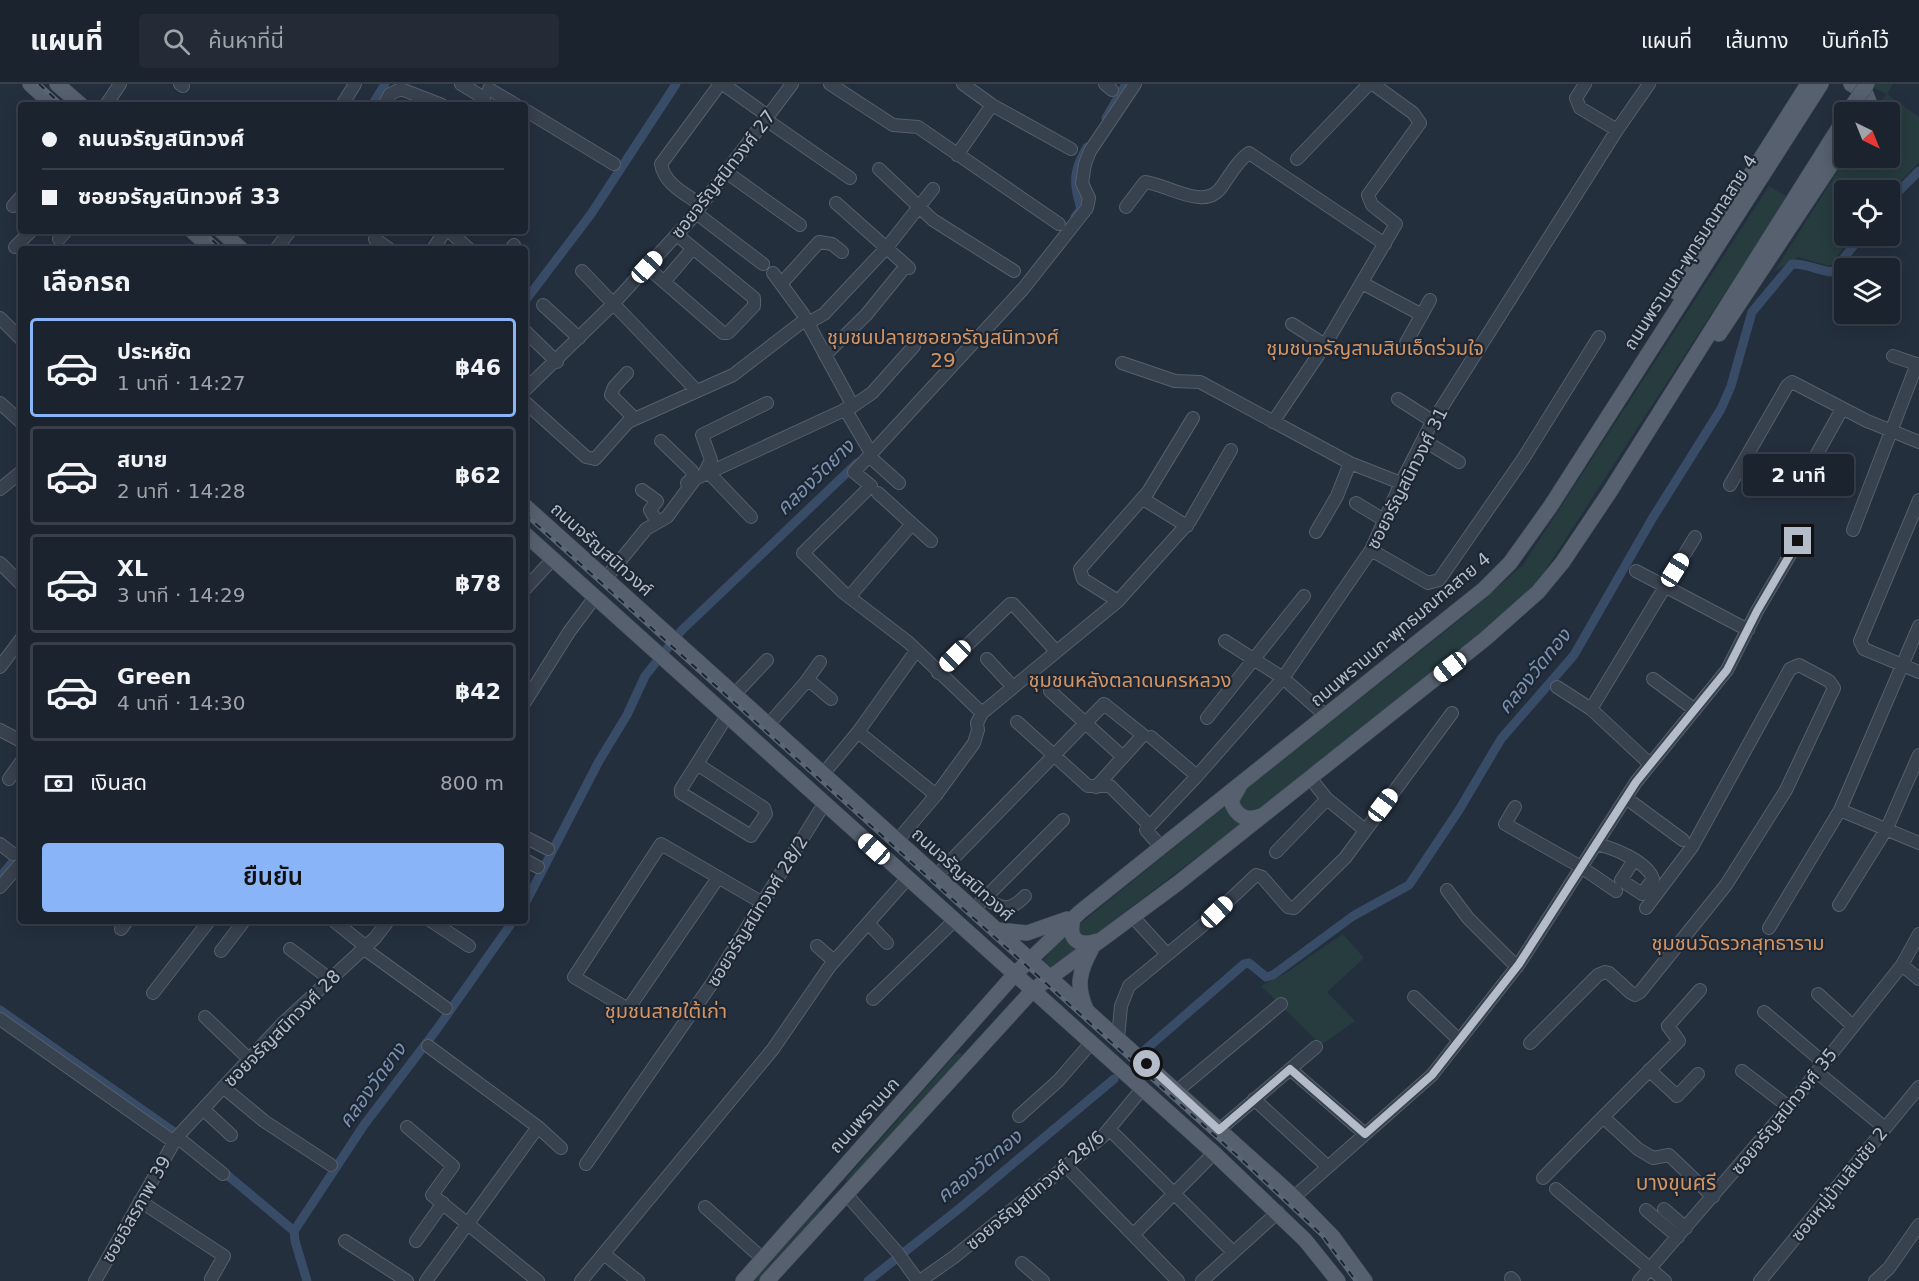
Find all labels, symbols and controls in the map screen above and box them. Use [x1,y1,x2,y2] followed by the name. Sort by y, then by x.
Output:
[139,14,559,68] search box
[30,24,103,57] text: แผนที่
[160,25,193,58] icon: search
[208,28,284,53] text: ค้นหาที่นี่
[1641,29,1692,53] text: แผนที่
[1725,29,1789,53] text: เส้นทาง
[1822,29,1889,53] text: บันทึกไว้
[1834,102,1900,168] north arrow
[1834,102,1900,324] map controls
[667,106,779,242] street label: ซอยจรัญสนิทวงศ์ 27
[78,126,244,151] text: ถนนจรัญสนิทวงศ์
[1619,150,1762,354] street label: ถนนพรานนก-พุทธมณฑลสาย 4
[1834,180,1900,246] button: locate
[78,184,281,209] text: ซอยจรัญสนิทวงศ์ 33
[628,248,666,286] car
[1834,258,1900,324] button: layers
[42,266,131,297] text: เลือกรถ
[827,325,1059,372] district label: ชุมชนปลายซอยจรัญสนิทวงศ์ 29
[1266,336,1484,360] district label: ชุมชนจรัญสามสิบเอ็ดร่วมใจ
[117,339,192,364] text: ประหยัด
[45,341,99,395] icon: car
[455,355,501,380] text: ฿46
[117,371,245,395] text: 1 นาที · 14:27
[1362,404,1452,552] street label: ซอยจรัญสนิทวงศ์ 31
[771,433,860,520] water label: คลองวัดยาง
[117,447,167,472] text: สบาย
[45,449,99,503] icon: car
[1742,454,1854,496] callout: 2 นาที
[455,463,501,488] text: ฿62
[1771,463,1826,487] text: 2 นาที
[117,479,245,503] text: 2 นาที · 14:28
[547,498,657,600] street label: ถนนจรัญสนิทวงศ์
[1784,527,1811,554] route end
[1306,547,1495,711] street label: ถนนพรานนก-พุทธมณฑลสาย 4
[1658,550,1692,590] car
[117,556,148,581] text: XL
[45,557,99,611] icon: car
[455,571,501,596] text: ฿78
[117,583,245,607] text: 3 นาที · 14:29
[1492,623,1576,718] water label: คลองวัดทอง
[936,637,974,675] car
[1430,649,1470,685] car
[117,664,191,689] text: Green
[45,665,99,719] icon: car
[1028,668,1232,692] district label: ชุมชนหลังตลาดนครหลวง
[455,679,501,704] text: ฿42
[117,691,245,715] text: 4 นาที · 14:30
[42,767,75,800] icon: cash
[90,770,147,795] text: เงินสด
[440,771,504,795] text: 800 m
[1365,785,1401,825] car
[908,823,1018,925] street label: ถนนจรัญสนิทวงศ์
[855,830,893,868] car
[702,832,812,990] street label: ซอยจรัญสนิทวงศ์ 28/2
[42,843,504,912] button: ยืนยัน
[1198,893,1236,931] car
[1651,931,1825,955] district label: ชุมชนวัดรวกสุทธาราม
[219,965,345,1091] street label: ซอยจรัญสนิทวงศ์ 28
[605,999,727,1023] district label: ชุมชนสายใต้เก่า
[333,1037,411,1132] water label: คลองวัดยาง
[1727,1044,1841,1178] street label: ซอยจรัญสนิทวงศ์ 35
[1133,1050,1160,1077] route start
[825,1073,903,1157] street label: ถนนพรานนก
[1786,1123,1893,1247] street label: ซอยหมู่บ้านสินชัย 2
[932,1124,1027,1208] water label: คลองวัดทอง
[962,1126,1108,1254] street label: ซอยจรัญสนิทวงศ์ 28/6
[97,1152,175,1266] street label: ซอยอิสรภาพ 39
[1636,1171,1716,1196] district label: บางขุนศรี

